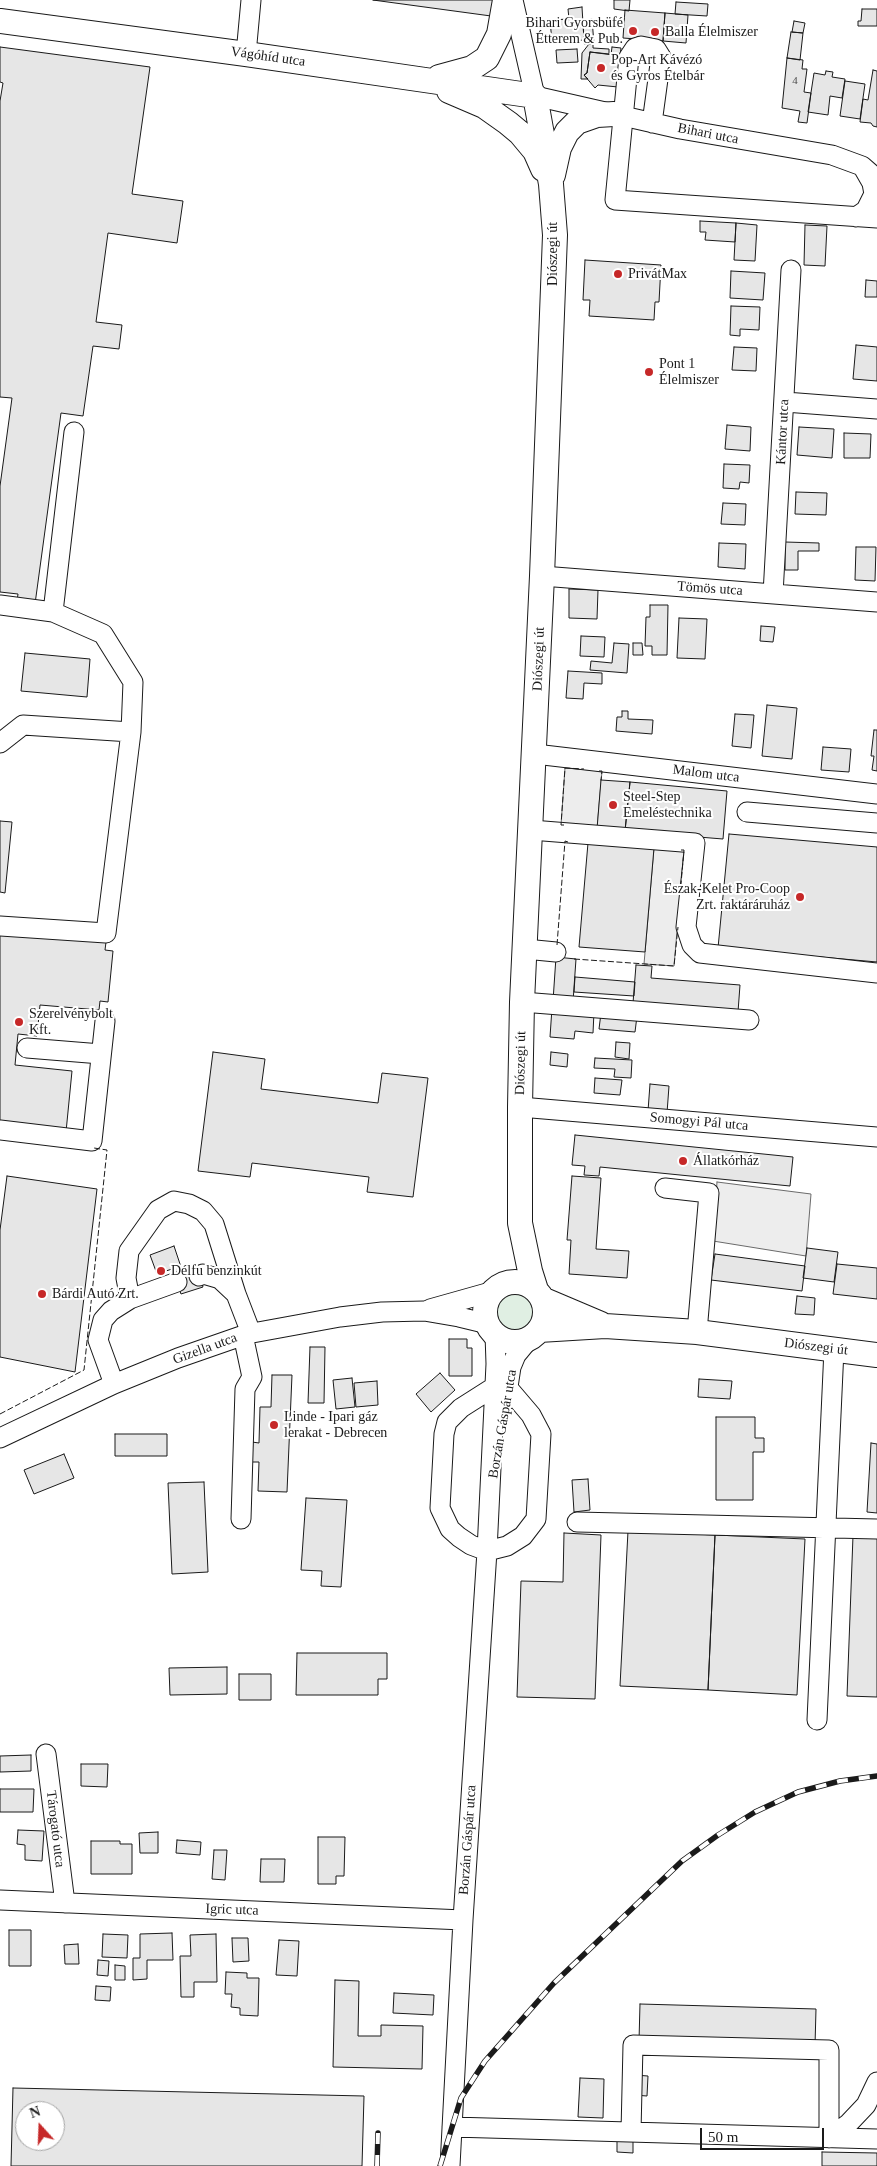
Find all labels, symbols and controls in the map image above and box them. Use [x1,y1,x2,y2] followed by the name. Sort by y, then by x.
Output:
[525,15,623,48] place label: Bihari Gyorsbüfé Étterem & Pub.
[665,24,758,40] place label: Balla Élelmiszer
[627,25,639,37] marker: Bihari Gyorsbüfé Étterem & Pub.
[649,26,661,38] marker: Balla Élelmiszer
[230,43,306,71] street label: Vágóhíd utca
[611,52,704,84] place label: Pop-Art Kávézó és Gyros Ételbár
[595,62,607,74] marker: Pop-Art Kávézó és Gyros Ételbár
[792,74,798,88] house number: 4
[676,120,740,148] street label: Bihari utca
[545,222,561,286] street label: Diószegi út
[628,266,687,282] place label: PrivátMax
[612,268,624,280] marker: PrivátMax
[659,356,719,388] place label: Pont 1 Élelmiszer
[643,366,655,378] marker: Pont 1 Élelmiszer
[773,399,793,465] street label: Kántor utca
[677,578,743,600] street label: Tömös utca
[529,627,549,691] street label: Diószegi út
[672,762,740,786] street label: Malom utca
[623,789,712,822] place label: Steel-Step Emeléstechnika
[607,799,619,811] marker: Steel-Step Emeléstechnika
[664,881,790,914] place label: Észak-Kelet Pro-Coop Zrt. raktáráruház
[794,891,806,903] marker: Észak-Kelet Pro-Coop Zrt. raktáráruház
[29,1006,113,1038] place label: Szerelvénybolt Kft.
[13,1016,25,1028] marker: Szerelvénybolt Kft.
[512,1031,530,1095] street label: Diószegi út
[649,1109,749,1135] street label: Somogyi Pál utca
[693,1153,759,1169] place label: Állatkórház
[677,1155,689,1167] marker: Állatkórház
[171,1263,262,1279] place label: Délfu benzinkút
[155,1265,167,1277] marker: Délfu benzinkút
[52,1286,139,1302] place label: Bárdi Autó Zrt.
[36,1288,48,1300] marker: Bárdi Autó Zrt.
[171,1330,239,1368] street label: Gizella utca
[783,1335,849,1359] street label: Diószegi út
[485,1368,521,1480] street label: Borzán Gáspár utca
[284,1409,387,1441] place label: Linde - Ipari gáz lerakat - Debrecen
[268,1419,280,1431] marker: Linde - Ipari gáz lerakat - Debrecen
[456,1784,480,1896] street label: Borzán Gáspár utca
[42,1790,68,1868] street label: Tárogató utca
[205,1901,259,1919] street label: Igric utca
[15,2101,65,2151] north arrow
[28,2104,42,2121] text: N
[702,2118,826,2150] scale bar
[708,2129,738,2145] text: 50 m

